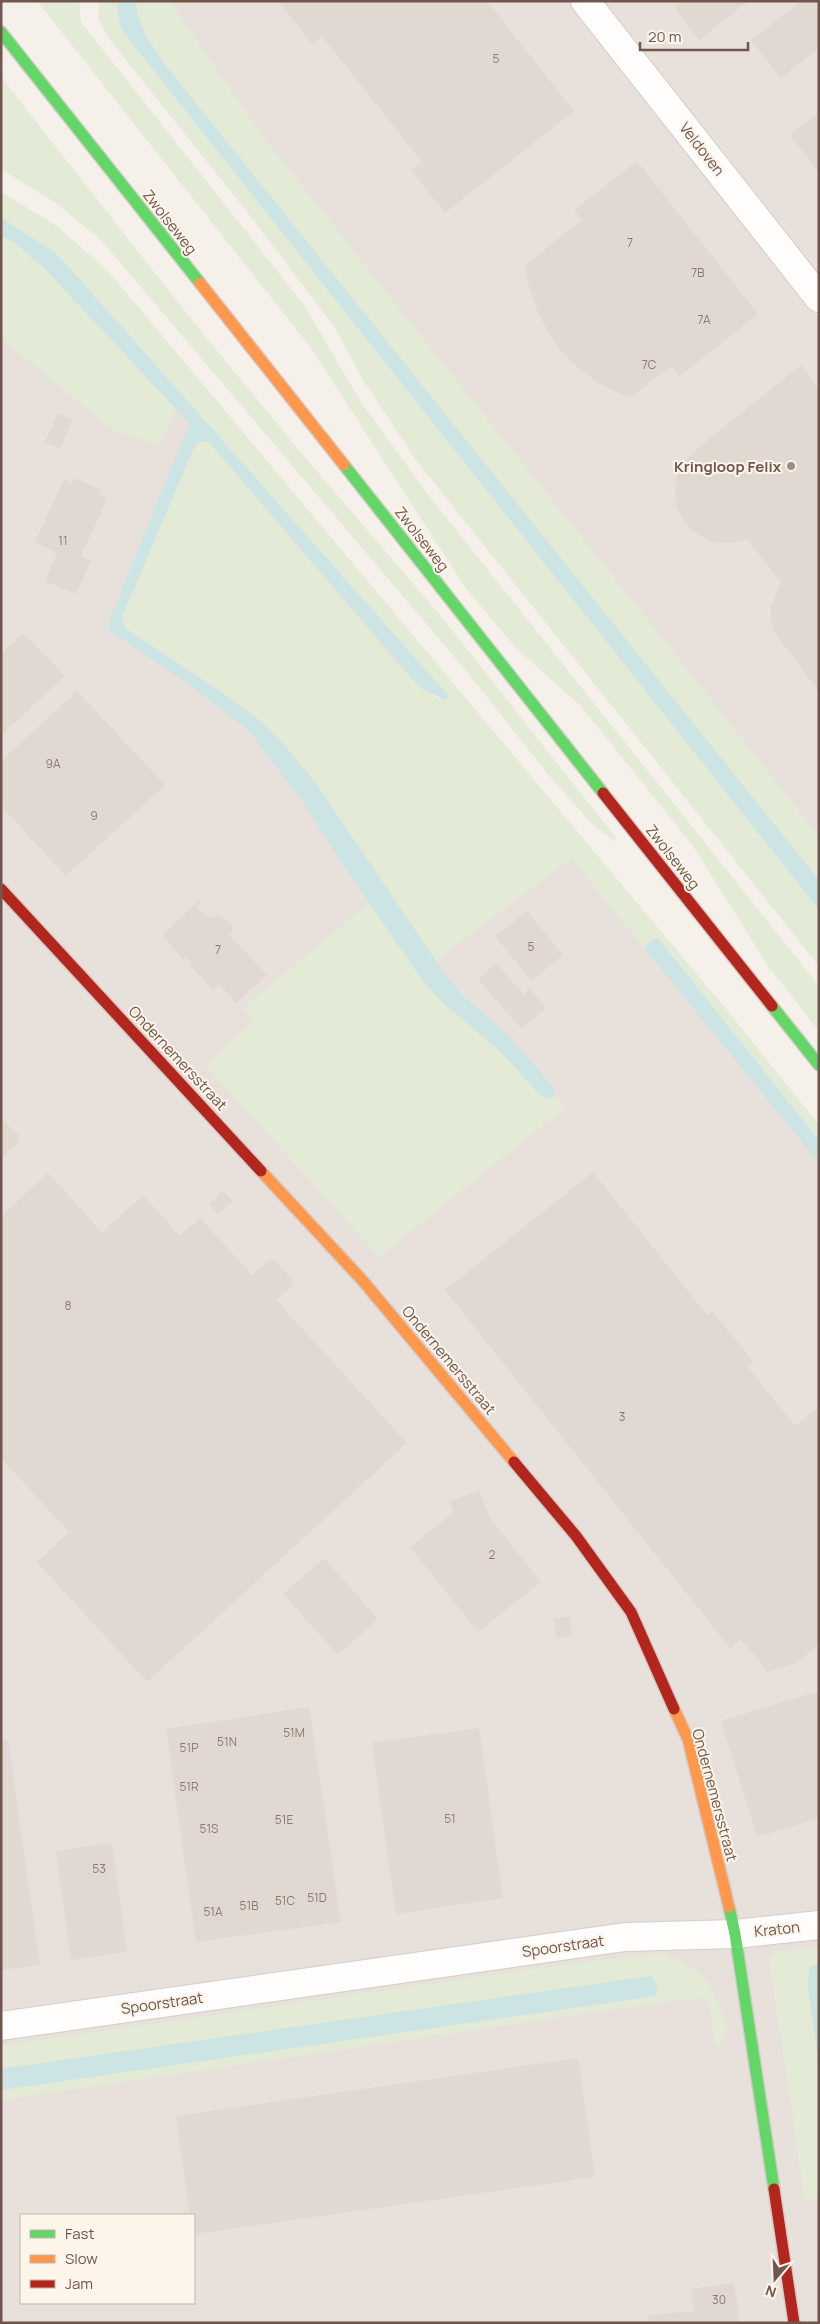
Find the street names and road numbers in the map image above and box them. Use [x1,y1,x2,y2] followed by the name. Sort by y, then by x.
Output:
[674,118,730,180] street label: Veldoven
[138,185,202,259] street label: Zwolseweg
[390,502,454,576] street label: Zwolseweg
[641,820,705,894] street label: Zwolseweg
[124,1001,232,1115] street label: Ondernemersstraat
[397,1301,501,1419] street label: Ondernemersstraat
[687,1726,743,1864] street label: Ondernemersstraat
[753,1916,801,1942] street label: Kraton
[521,1930,605,1962] street label: Spoorstraat
[120,1987,204,2019] street label: Spoorstraat

